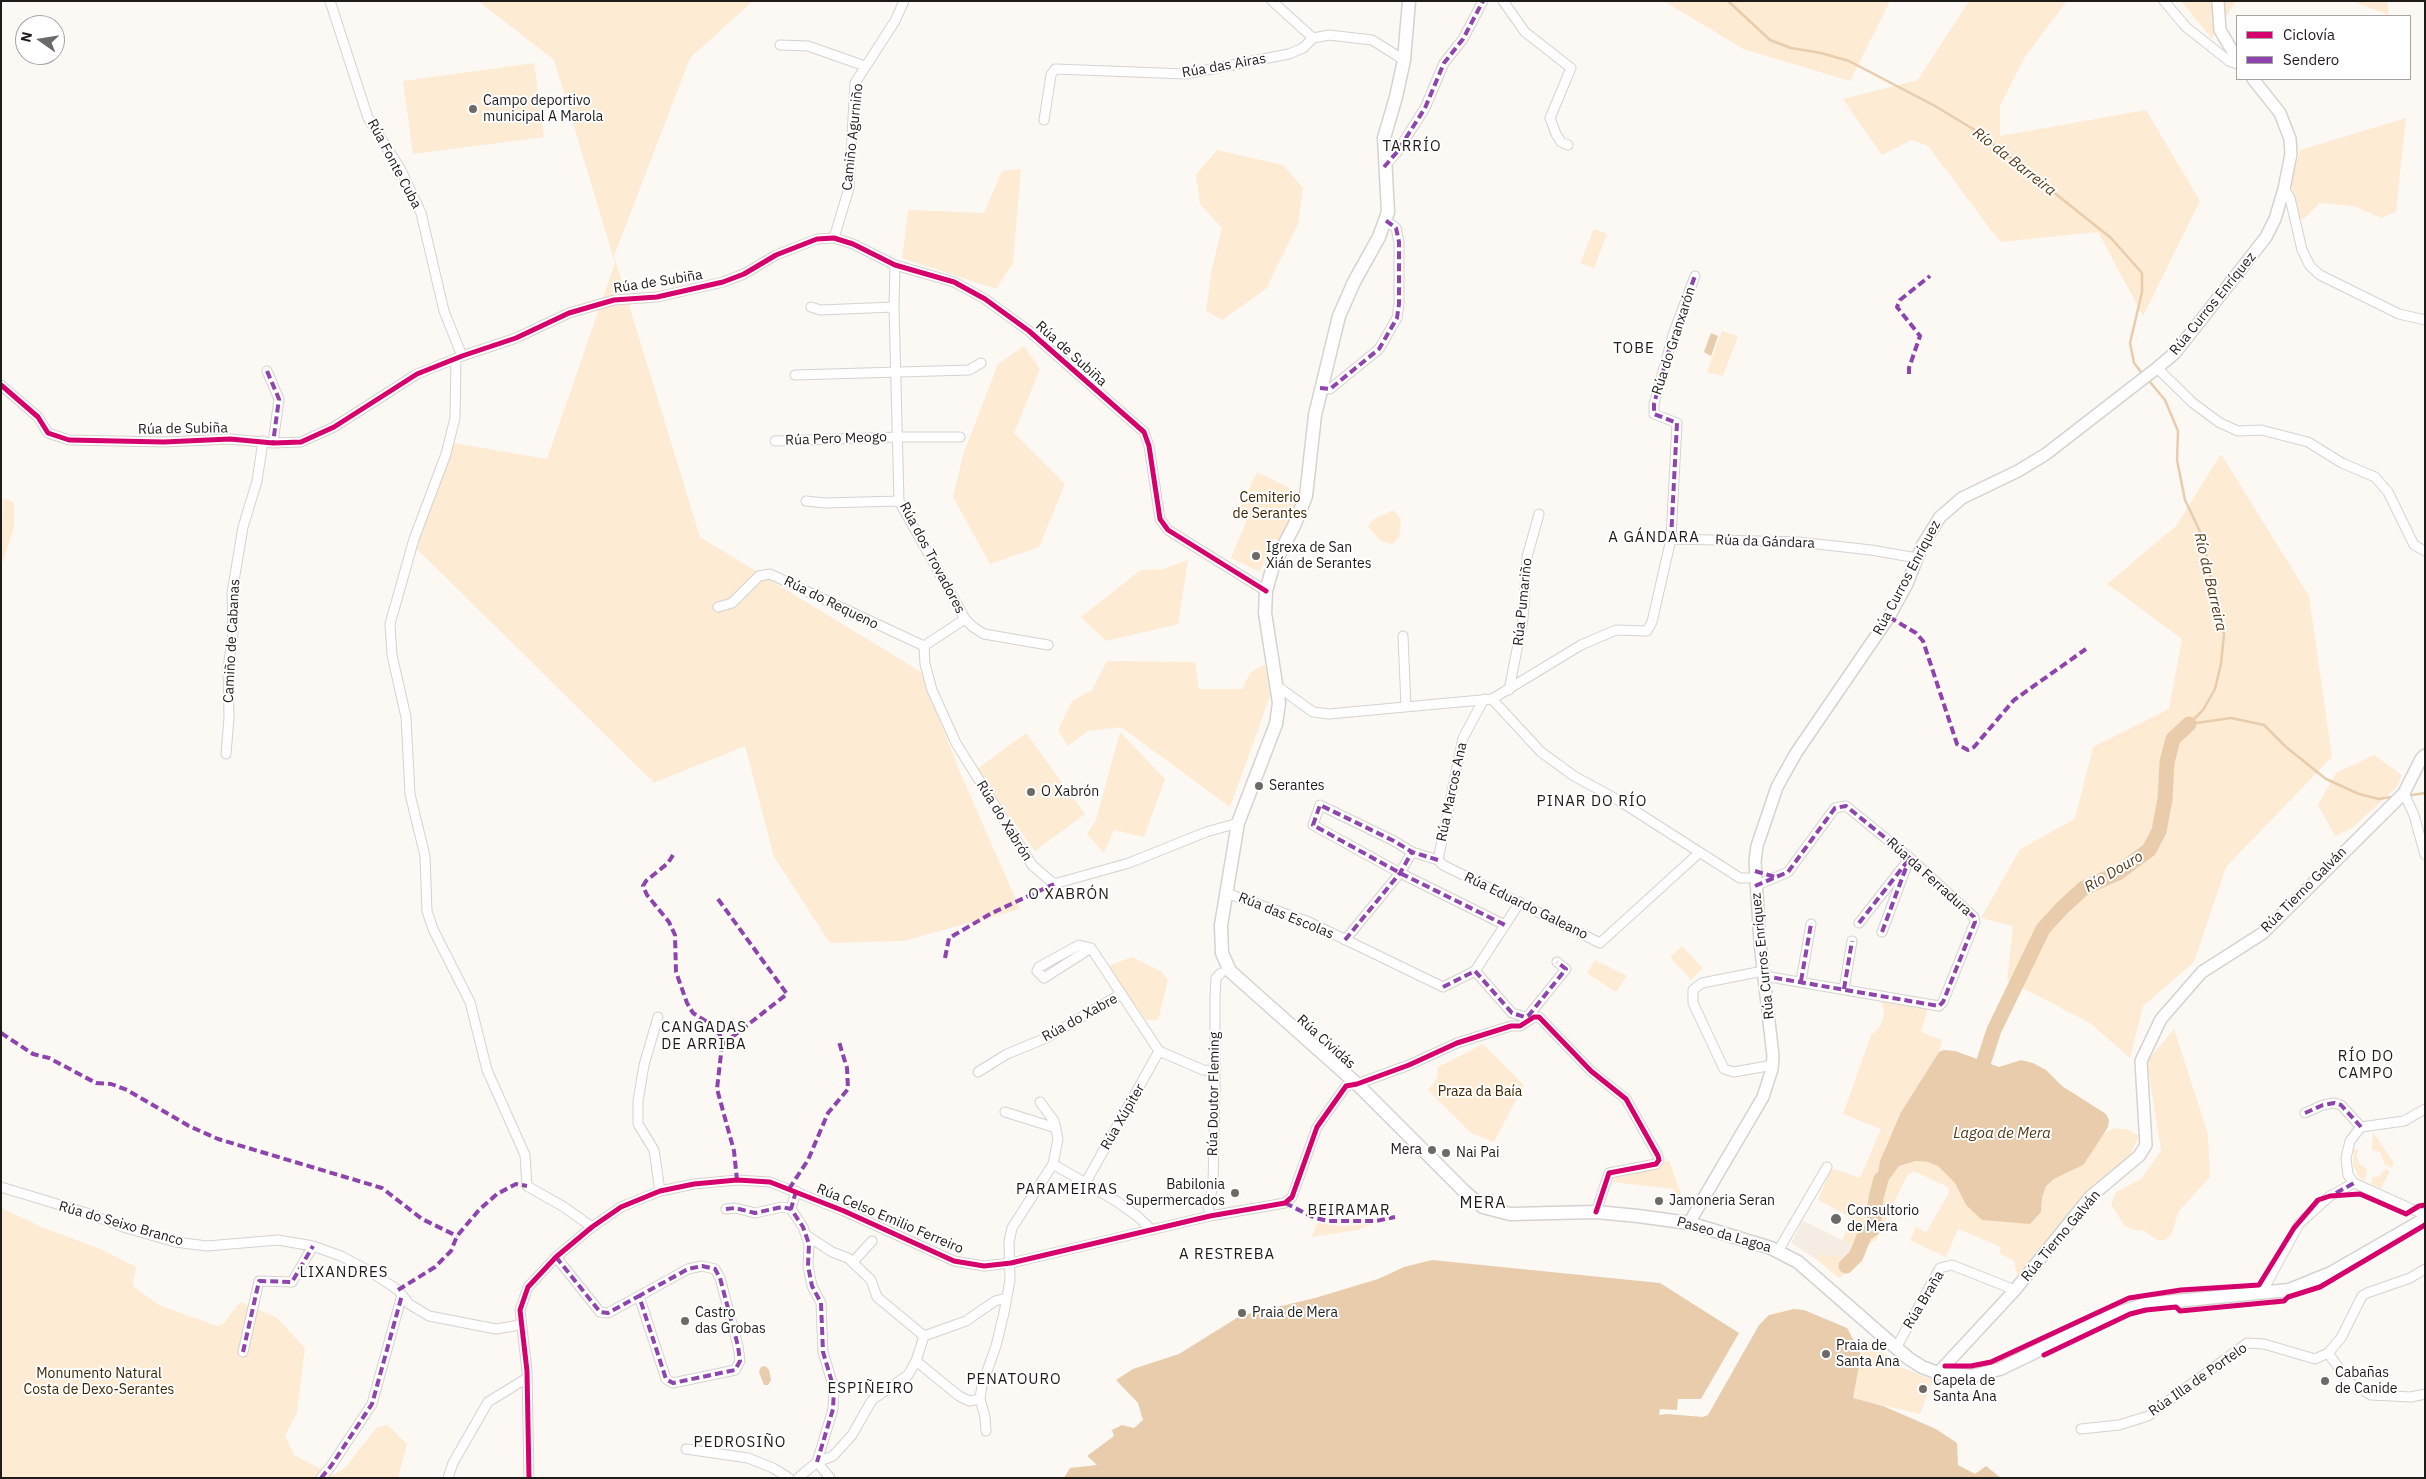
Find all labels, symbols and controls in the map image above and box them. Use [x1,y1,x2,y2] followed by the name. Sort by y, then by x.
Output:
[15,15,65,65] north arrow
[2236,15,2411,80] legend
[2283,25,2335,44] text: Ciclovía
[16,30,36,44] text: N
[1181,50,1267,82] street label: Rúa das Airas
[2283,50,2339,69] text: Sendero
[839,83,867,191] street label: Camiño Agurniño
[483,93,603,125] place label: Campo deportivo municipal A Marola
[467,103,479,115] marker: Campo deportivo municipal A Marola
[363,116,425,212] street label: Rúa Fonte Cuba
[1969,124,2059,200] water label: Río da Barreira
[1382,138,1442,156] district label: TARRÍO
[2166,249,2260,359] street label: Rúa Curros Enríquez
[612,267,704,297] street label: Rúa de Subiña
[1649,285,1699,397] street label: Rúa do Granxarón
[1032,318,1110,390] street label: Rúa de Subiña
[1613,340,1655,358] district label: TOBE
[138,420,228,438] street label: Rúa de Subiña
[785,429,887,449] street label: Rúa Pero Meogo
[1233,490,1307,522] park label: Cemiterio de Serantes
[896,499,968,617] street label: Rúa dos Trovadores
[1870,518,1944,638] street label: Rúa Curros Enríquez
[1607,529,1701,547] district label: A GÁNDARA
[2190,531,2230,633] water label: Río da Barreira
[1715,532,1815,552] street label: Rúa da Gándara
[1266,540,1372,572] place label: Igrexa de San Xián de Serantes
[1250,550,1262,562] marker: Igrexa de San Xián de Serantes
[1510,557,1536,647] street label: Rúa Pumariño
[781,573,881,633] street label: Rúa do Requeno
[220,579,244,703] street label: Camiño de Cabanas
[1433,741,1471,843] street label: Rúa Marcos Ana
[973,778,1035,864] street label: Rúa do Xabrón
[1269,778,1325,794] place label: Serantes
[1253,780,1265,792] marker: Serantes
[1041,784,1099,800] place label: O Xabrón
[1025,786,1037,798] marker: O Xabrón
[1535,793,1649,811] district label: PINAR DO RÍO
[1883,835,1975,919] street label: Rúa da Ferradura
[2258,844,2350,936] street label: Rúa Tierno Galván
[2081,847,2147,897] water label: Río Douro
[1461,869,1591,943] street label: Rúa Eduardo Galeano
[1027,886,1111,904] district label: O XABRÓN
[1236,889,1336,943] street label: Rúa das Escolas
[1748,892,1778,1020] street label: Rúa Curros Enríquez
[1039,990,1121,1046] street label: Rúa do Xabre
[1293,1011,1359,1073] street label: Rúa Cividás
[660,1019,748,1054] district label: CANGADAS DE ARRIBA
[1205,1032,1223,1156] street label: Rúa Doutor Fleming
[2337,1048,2395,1083] district label: RÍO DO CAMPO
[1097,1081,1149,1153] street label: Rúa Xúpiter
[1438,1084,1522,1100] park label: Praza da Baía
[1953,1125,2051,1143] water label: Lagoa de Mera
[1390,1142,1422,1158] place label: Mera
[1426,1144,1438,1156] marker: Mera
[1456,1145,1499,1161] place label: Nai Pai
[1440,1147,1452,1159] marker: Nai Pai
[1126,1177,1225,1210] place label: Babilonia Supermercados
[814,1180,966,1258] street label: Rúa Celso Emilio Ferreiro
[1015,1181,1119,1199] district label: PARAMEIRAS
[1229,1187,1241,1199] marker: Babilonia Supermercados
[2018,1187,2104,1285] street label: Rúa Tierno Galván
[1459,1193,1507,1213] district label: MERA
[1669,1193,1775,1209] place label: Jamoneria Seran
[1653,1195,1665,1207] marker: Jamoneria Seran
[57,1198,185,1250] street label: Rúa do Seixo Branco
[1306,1202,1392,1220] district label: BEIRAMAR
[1847,1203,1919,1236] place label: Consultorio de Mera
[1829,1212,1843,1226] marker: Consultorio de Mera
[1675,1213,1773,1257] street label: Paseo da Lagoa
[1178,1246,1276,1264] district label: A RESTREBA
[298,1264,390,1282] district label: LIXANDRES
[1900,1268,1948,1332] street label: Rúa Braña
[695,1305,766,1338] place label: Castro das Grobas
[1252,1305,1338,1321] place label: Praia de Mera
[1236,1307,1248,1319] marker: Praia de Mera
[679,1315,691,1327] marker: Castro das Grobas
[1836,1338,1900,1370] place label: Praia de Santa Ana
[2146,1340,2250,1420] street label: Rúa Illa de Portelo
[1820,1348,1832,1360] marker: Praia de Santa Ana
[2335,1365,2398,1398] place label: Cabañas de Canide
[24,1366,174,1398] park label: Monumento Natural Costa de Dexo-Serantes
[965,1371,1063,1389] district label: PENATOURO
[1933,1373,1997,1405] place label: Capela de Santa Ana
[2319,1375,2331,1387] marker: Cabañas de Canide
[826,1380,916,1398] district label: ESPIÑEIRO
[1917,1383,1929,1395] marker: Capela de Santa Ana
[692,1434,788,1452] district label: PEDROSIÑO

